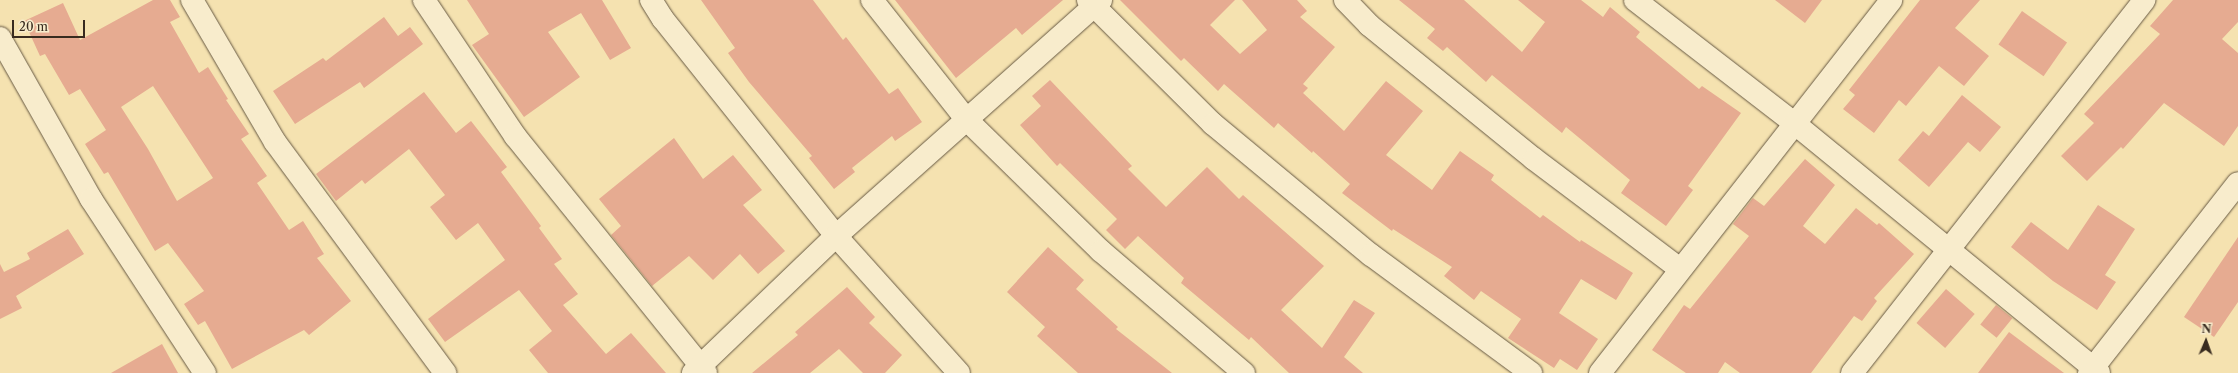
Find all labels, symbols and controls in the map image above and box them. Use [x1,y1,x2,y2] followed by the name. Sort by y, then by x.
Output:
[14,12,87,38] scale bar
[19,19,48,34] text: 20 m
[2186,321,2226,361] north arrow
[2201,322,2211,336] text: N

